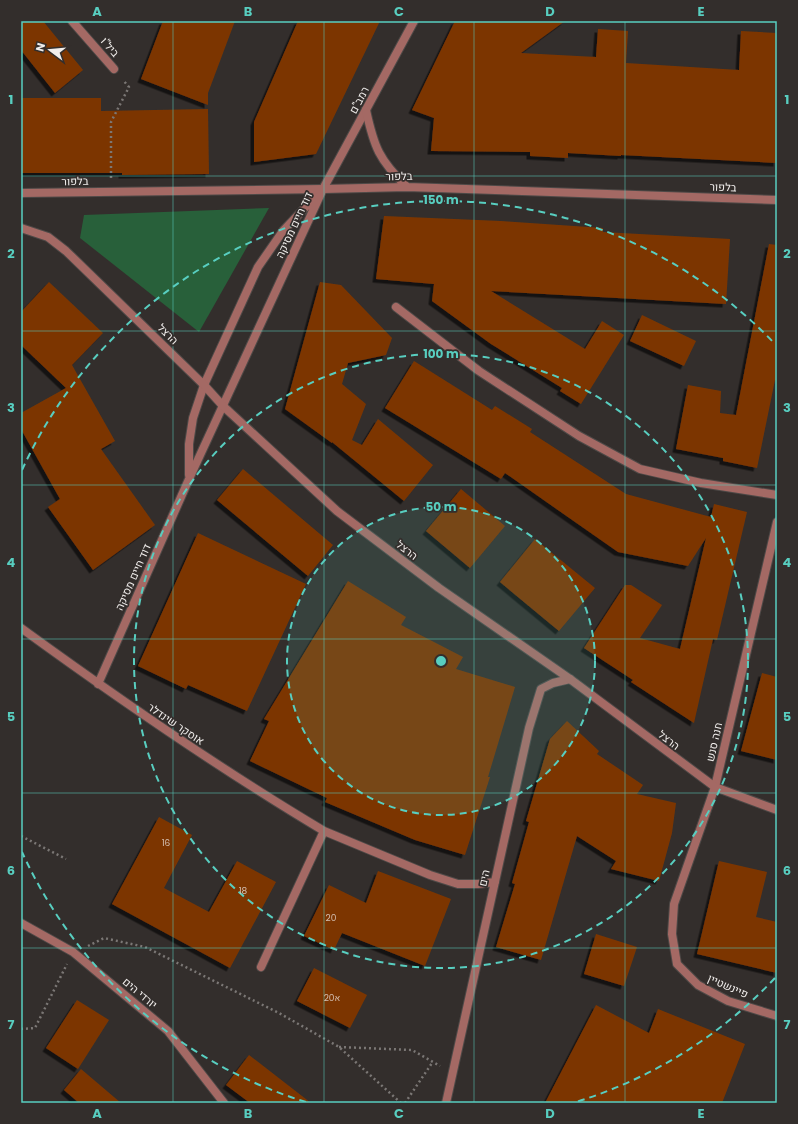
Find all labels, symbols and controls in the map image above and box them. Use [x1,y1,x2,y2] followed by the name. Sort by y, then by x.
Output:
[92,2,102,21] text: A
[244,2,253,21] text: B
[394,2,404,21] text: C
[545,2,555,21] text: D
[697,2,705,21] text: E
[30,30,70,70] north arrow
[97,34,123,60] street label: ביל"ו
[32,41,49,53] text: N
[345,84,373,116] street label: רמב"ם
[9,90,13,109] text: 1
[785,90,789,109] text: 1
[385,168,413,184] street label: בלפור
[61,173,89,189] street label: בלפור
[709,179,737,195] street label: בלפור
[272,189,316,261] street label: דוד חיים מסיקה
[423,191,459,208] text: 150 m
[7,244,15,263] text: 2
[783,244,791,263] text: 2
[154,320,182,348] street label: הרצל
[423,345,459,362] text: 100 m
[7,398,15,417] text: 3
[783,398,791,417] text: 3
[426,498,457,515] text: 50 m
[393,537,421,563] street label: הרצל
[111,541,155,613] street label: דוד חיים מסיקה
[7,553,16,572] text: 4
[783,553,792,572] text: 4
[434,654,448,668] centre of rings
[144,699,208,749] street label: אוסקר שינדלר
[7,707,15,726] text: 5
[783,707,791,726] text: 5
[702,721,726,763] street label: חנה סנש
[655,727,683,753] street label: הרצל
[162,837,171,849] house number: 16
[7,861,15,880] text: 6
[783,861,791,880] text: 6
[474,868,494,888] street label: הים
[239,885,248,897] house number: 18
[326,912,337,924] house number: 20
[705,970,751,1002] street label: פיינשטיין
[119,974,161,1012] street label: יורדי הים
[324,992,341,1004] house number: 20א
[8,1015,15,1034] text: 7
[784,1015,791,1034] text: 7
[92,1104,102,1123] text: A
[244,1104,253,1123] text: B
[394,1104,404,1123] text: C
[545,1104,555,1123] text: D
[697,1104,705,1123] text: E

